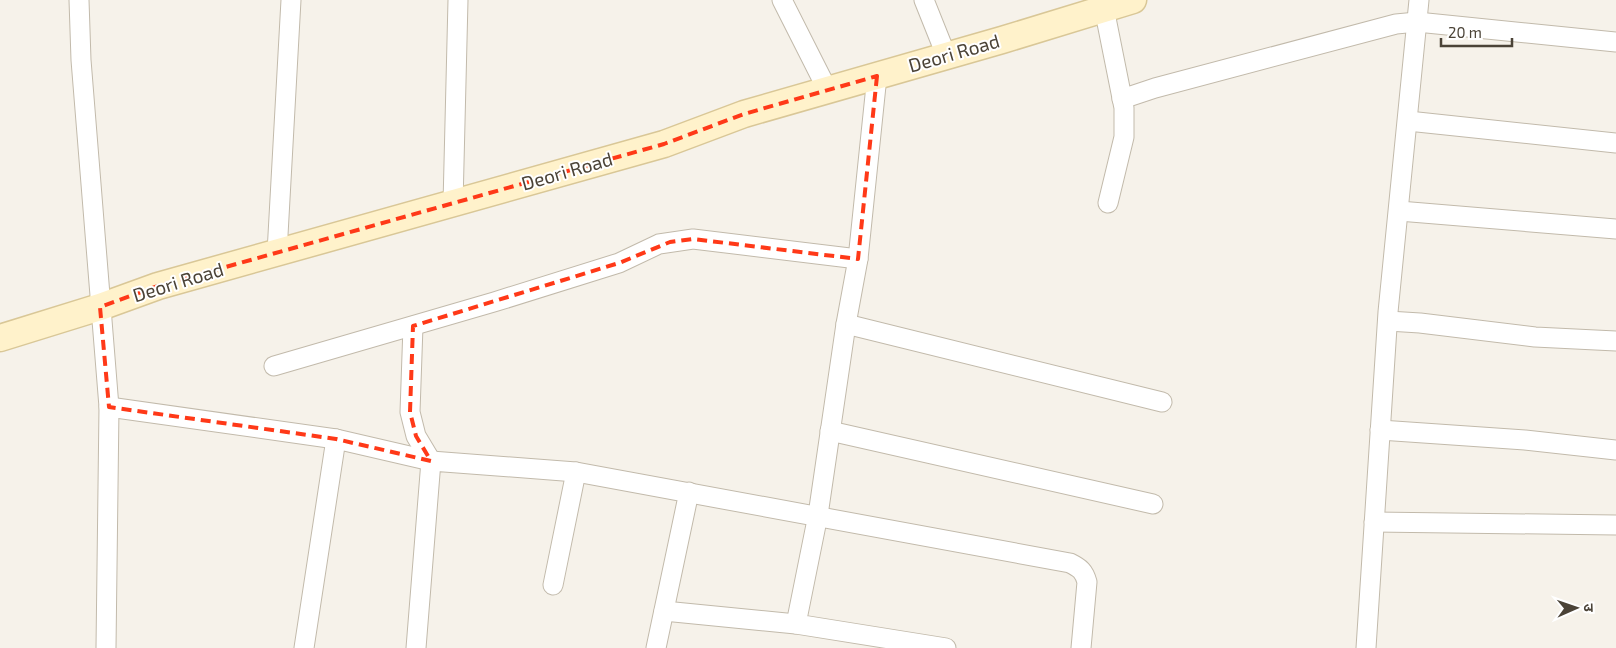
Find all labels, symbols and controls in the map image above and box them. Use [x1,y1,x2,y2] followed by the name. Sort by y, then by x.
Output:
[1441,15,1512,47] scale bar
[1448,23,1482,41] text: 20 m
[906,29,1002,77] street label: Deori Road
[519,147,615,195] street label: Deori Road
[130,257,226,306] street label: Deori Road
[1551,583,1601,633] north arrow
[1581,603,1598,613] text: उ

